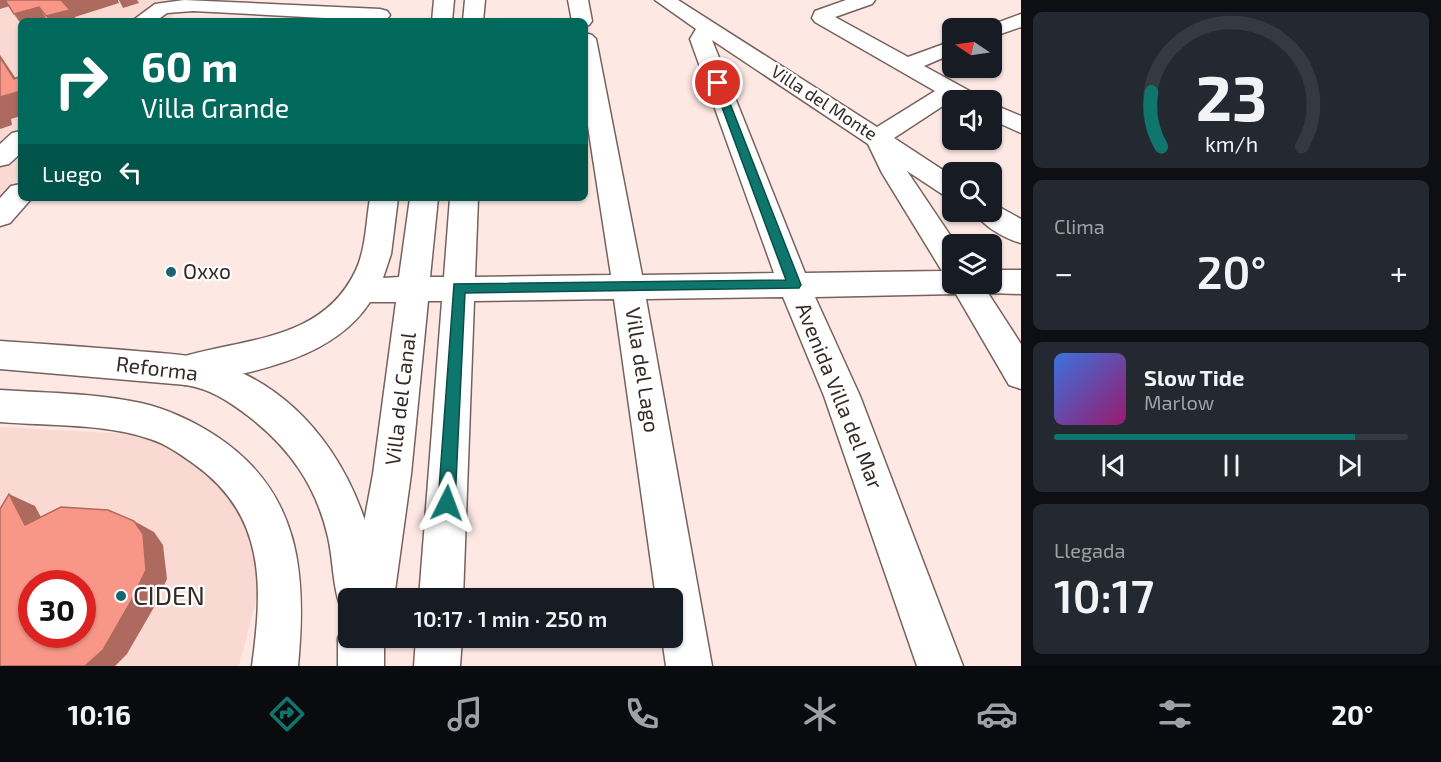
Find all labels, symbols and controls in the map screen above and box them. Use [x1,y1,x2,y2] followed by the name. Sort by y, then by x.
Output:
[942,18,1002,78] north arrow
[942,18,1002,294] map controls
[141,40,238,90] text: 60 m
[42,42,120,120] icon: right
[692,57,743,108] pin
[1195,59,1267,134] text: 23
[767,60,882,145] street label: Villa del Monte
[701,66,734,99] icon: arrive
[942,90,1002,150] button: sound
[141,91,289,123] text: Villa Grande
[1204,131,1258,156] text: km/h
[114,156,147,189] icon: left
[42,160,102,186] text: Luego
[942,162,1002,222] button: search
[1054,214,1105,238] text: Clima
[942,234,1002,294] button: layers
[1197,244,1266,298] text: 20°
[1054,252,1073,292] text: −
[1390,252,1408,292] text: +
[183,258,231,283] place label: Oxxo
[164,265,178,279] marker: Oxxo
[792,299,889,493] street label: Avenida Villa del Mar
[621,305,666,434] street label: Villa del Lago
[379,330,420,467] street label: Villa del Canal
[115,350,200,385] street label: Reforma
[1144,364,1244,390] text: Slow Tide
[1144,390,1214,414] text: Marlow
[1097,449,1130,482] icon: previous
[1215,449,1248,482] icon: pause
[1333,449,1366,482] icon: next
[415,471,479,535] position arrow
[1054,538,1125,562] text: Llegada
[1054,568,1154,622] text: 10:17
[18,570,96,648] speed limit sign: 30
[133,579,205,610] place label: CIDEN
[114,589,128,603] marker: CIDEN
[414,605,607,631] text: 10:17 · 1 min · 250 m
[266,693,308,735] icon: directions
[444,693,486,735] icon: music
[621,693,663,735] icon: phone
[799,693,841,735] icon: climate
[976,693,1018,735] icon: car
[1154,693,1196,735] icon: filters
[68,698,131,730] text: 10:16
[1331,698,1373,730] text: 20°

